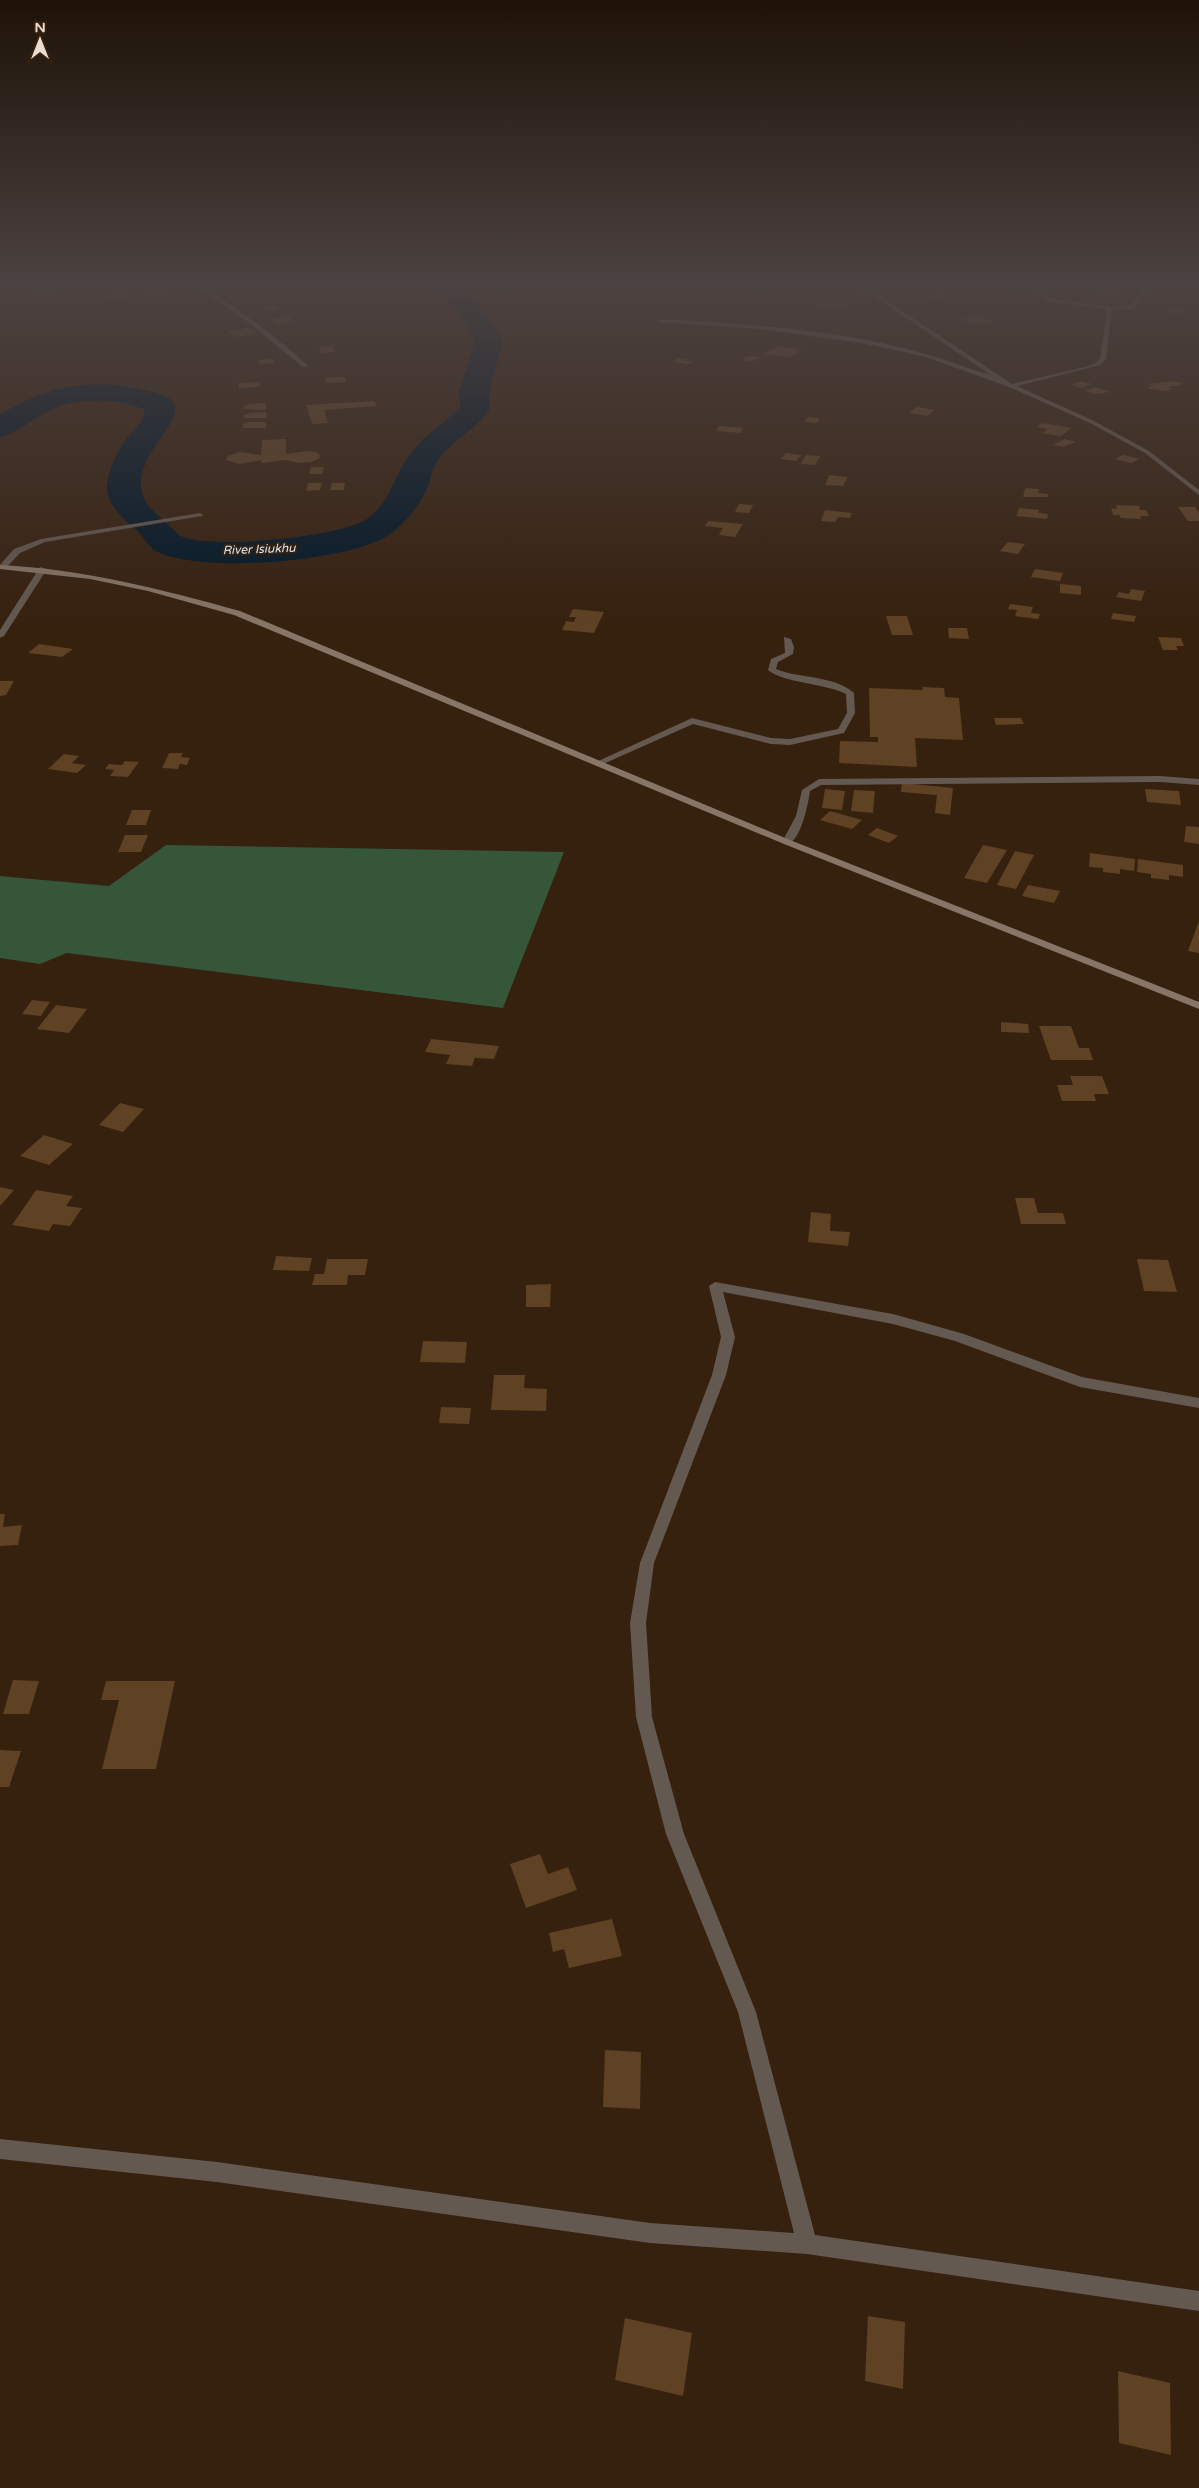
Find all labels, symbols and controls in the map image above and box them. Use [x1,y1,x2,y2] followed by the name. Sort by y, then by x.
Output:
[15,15,65,65] north arrow
[34,19,46,36] text: N
[222,541,296,557] water label: River Isiukhu

